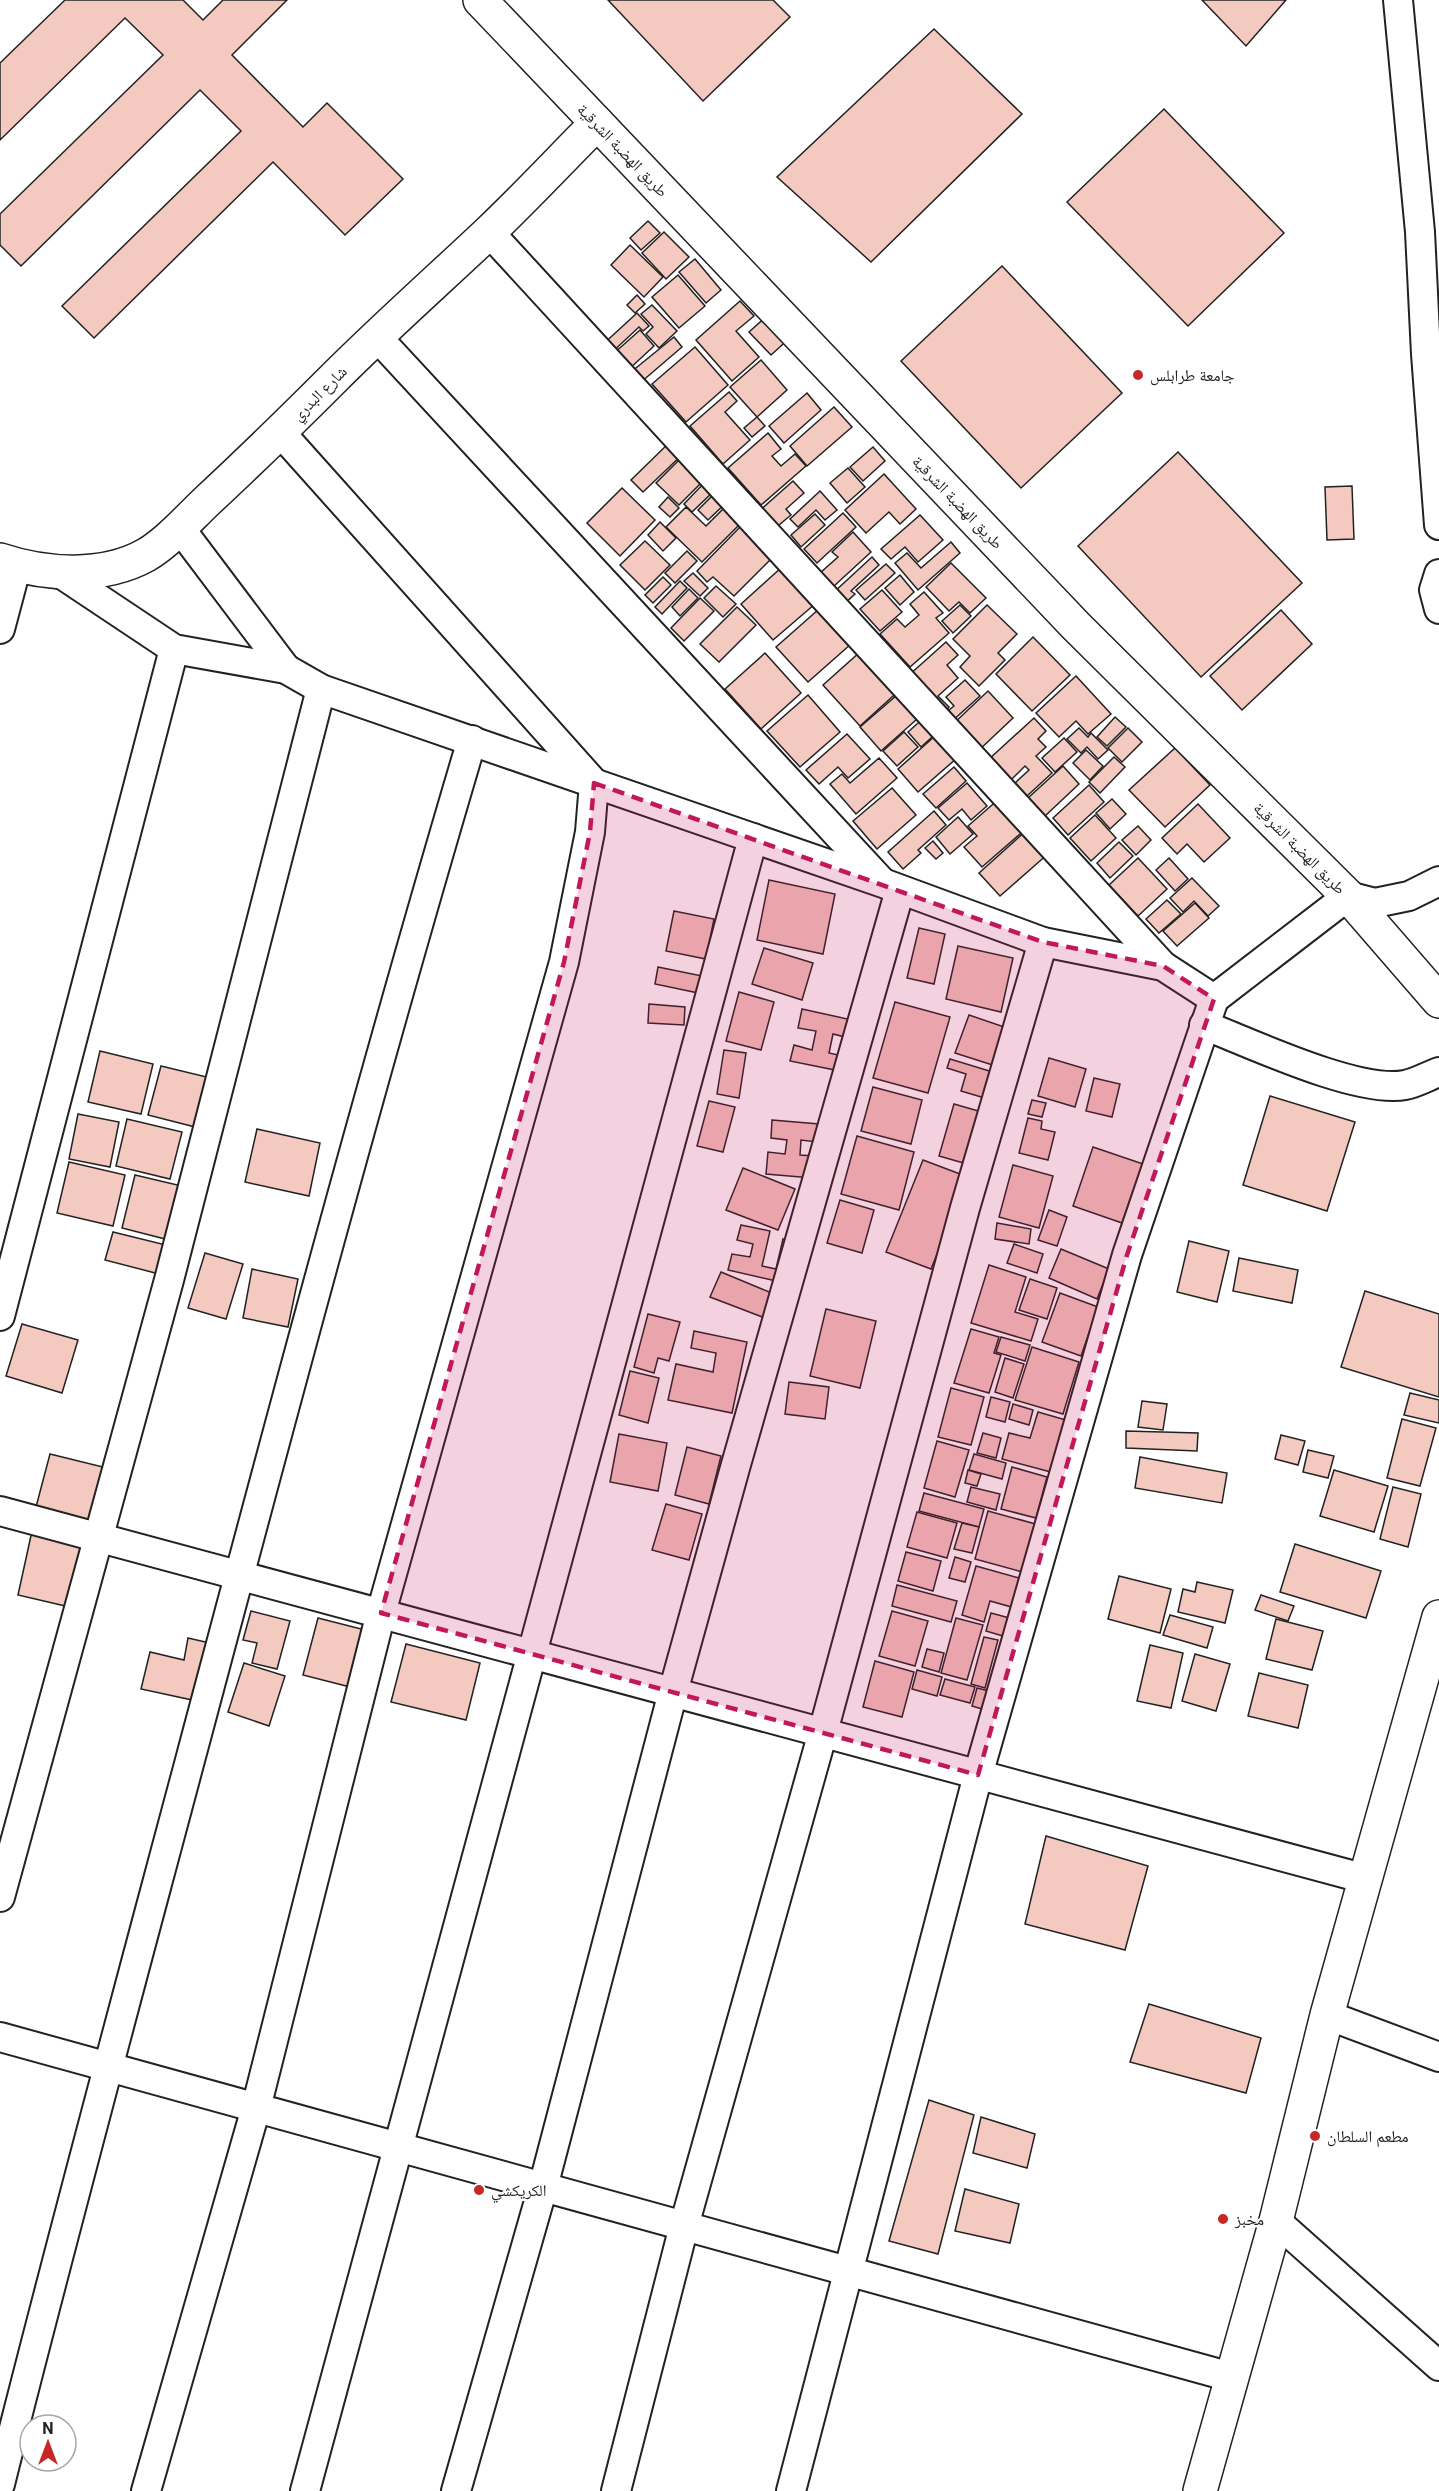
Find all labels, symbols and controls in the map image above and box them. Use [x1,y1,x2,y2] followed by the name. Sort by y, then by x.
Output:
[573,100,672,202] street label: طريق الهضبة الشرقية
[288,362,353,427] street label: شارع البدري
[1150,366,1235,386] place label: جامعة طرابلس
[1131,368,1145,382] marker: جامعة طرابلس
[908,452,1007,554] street label: طريق الهضبة الشرقية
[1249,798,1350,899] street label: طريق الهضبة الشرقية
[1327,2127,1409,2147] place label: مطعم السلطان
[1308,2129,1322,2143] marker: مطعم السلطان
[491,2181,546,2203] place label: الكريكشي
[472,2183,486,2197] marker: الكريكشي
[1234,2210,1264,2229] place label: مخبز
[1216,2212,1230,2226] marker: مخبز
[18,2413,78,2473] north arrow
[42,2419,54,2438] text: N

